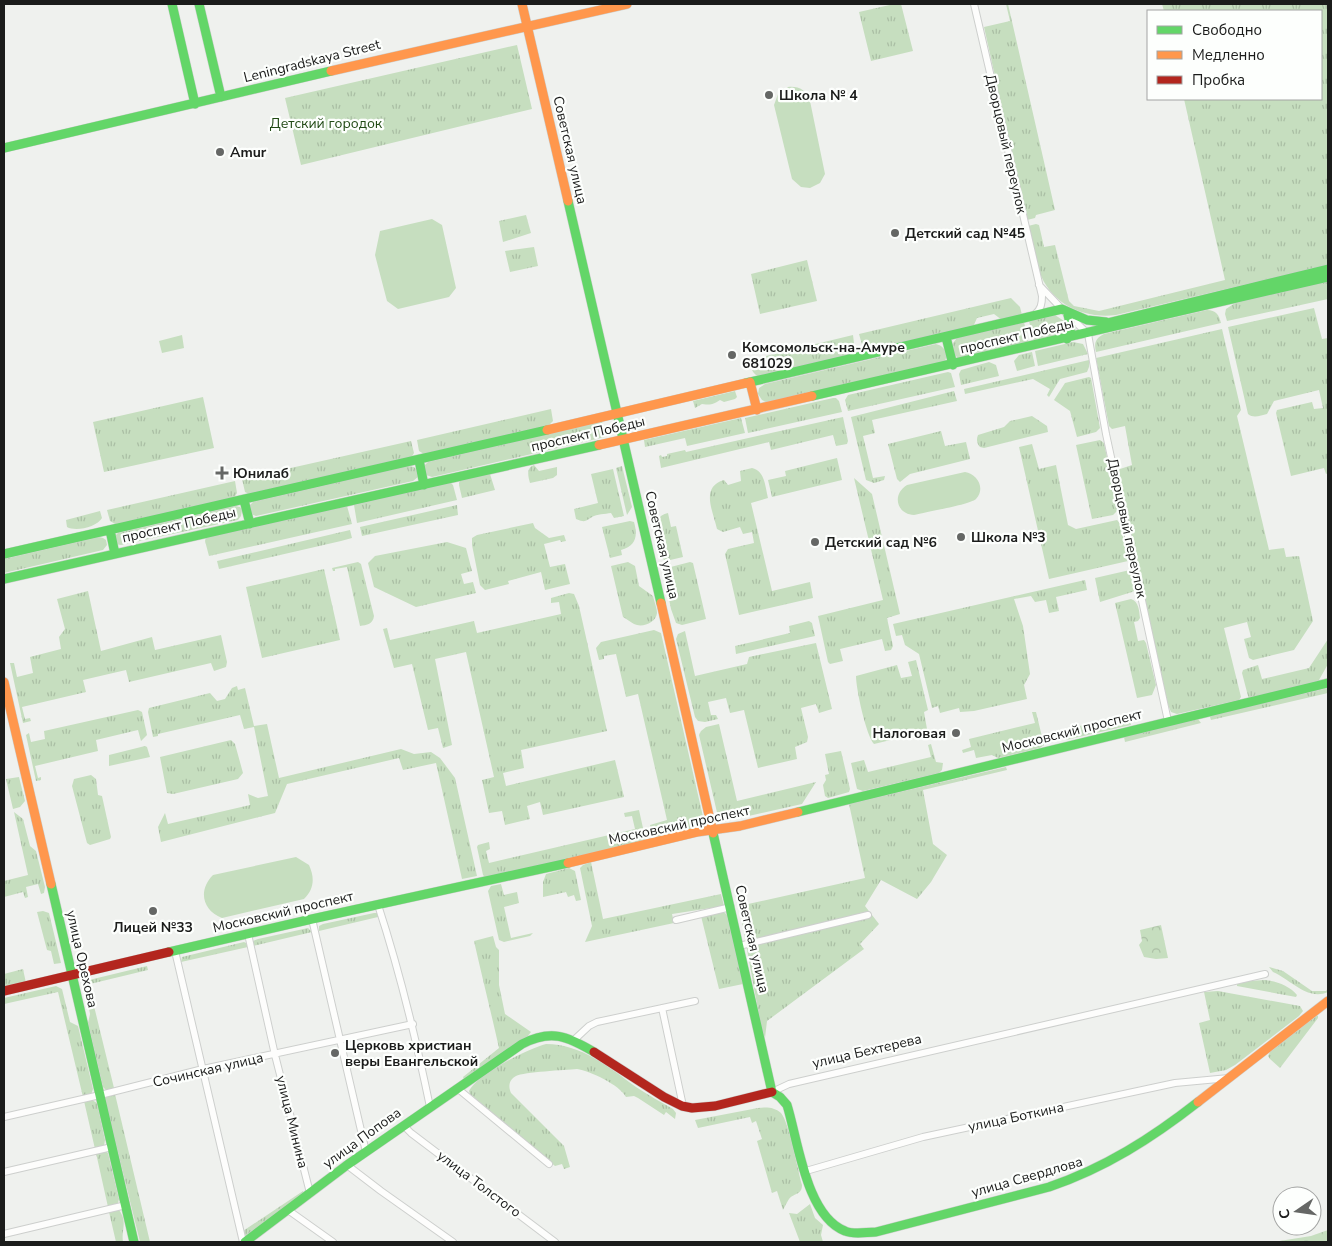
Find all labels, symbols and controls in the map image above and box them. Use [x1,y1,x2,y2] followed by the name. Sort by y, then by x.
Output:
[1147,10,1322,100] legend
[1192,20,1262,40] text: Свободно
[242,35,382,87] street label: Leningradskaya Street
[1192,45,1265,65] text: Медленно
[1192,70,1245,90] text: Пробка
[981,72,1031,216] street label: Дворцовый переулок
[779,86,858,105] place label: Школа № 4
[763,89,775,101] marker: Школа № 4
[548,94,592,206] street label: Советская улица
[270,114,383,133] park label: Детский городок
[230,143,267,162] place label: Amur
[214,146,226,158] marker: Amur
[905,224,1025,243] place label: Детский сад №45
[889,227,901,239] marker: Детский сад №45
[958,314,1076,358] street label: проспект Победы
[742,338,905,373] place label: Комсомольск-на-Амуре 681029
[726,349,738,361] marker: Комсомольск-на-Амуре 681029
[529,412,647,456] street label: проспект Победы
[1103,456,1151,600] street label: Дворцовый переулок
[233,464,289,483] place label: Юнилаб
[215,466,229,480] marker: Юнилаб
[640,489,684,601] street label: Советская улица
[120,503,238,547] street label: проспект Победы
[971,528,1046,547] place label: Школа №3
[955,531,967,543] marker: Школа №3
[825,533,937,552] place label: Детский сад №6
[809,536,821,548] marker: Детский сад №6
[1000,704,1145,758] street label: Московский проспект
[872,724,946,743] place label: Налоговая
[950,727,962,739] marker: Налоговая
[607,801,752,849] street label: Московский проспект
[730,883,774,995] street label: Советская улица
[211,886,356,937] street label: Московский проспект
[147,905,159,917] marker: Лицей №33
[62,908,102,1010] street label: улица Орехова
[113,918,193,937] place label: Лицей №33
[810,1029,924,1073] street label: улица Бехтерева
[345,1036,478,1071] place label: Церковь христиан веры Евангельской
[329,1047,341,1059] marker: Церковь христиан веры Евангельской
[151,1048,265,1092] street label: Сочинская улица
[271,1074,313,1170] street label: улица Минина
[966,1098,1066,1136] street label: улица Боткина
[319,1103,405,1173] street label: улица Попова
[433,1146,525,1222] street label: улица Толстого
[969,1152,1085,1202] street label: улица Свердлова
[1272,1186,1322,1236] north arrow
[1274,1207,1295,1221] text: С

